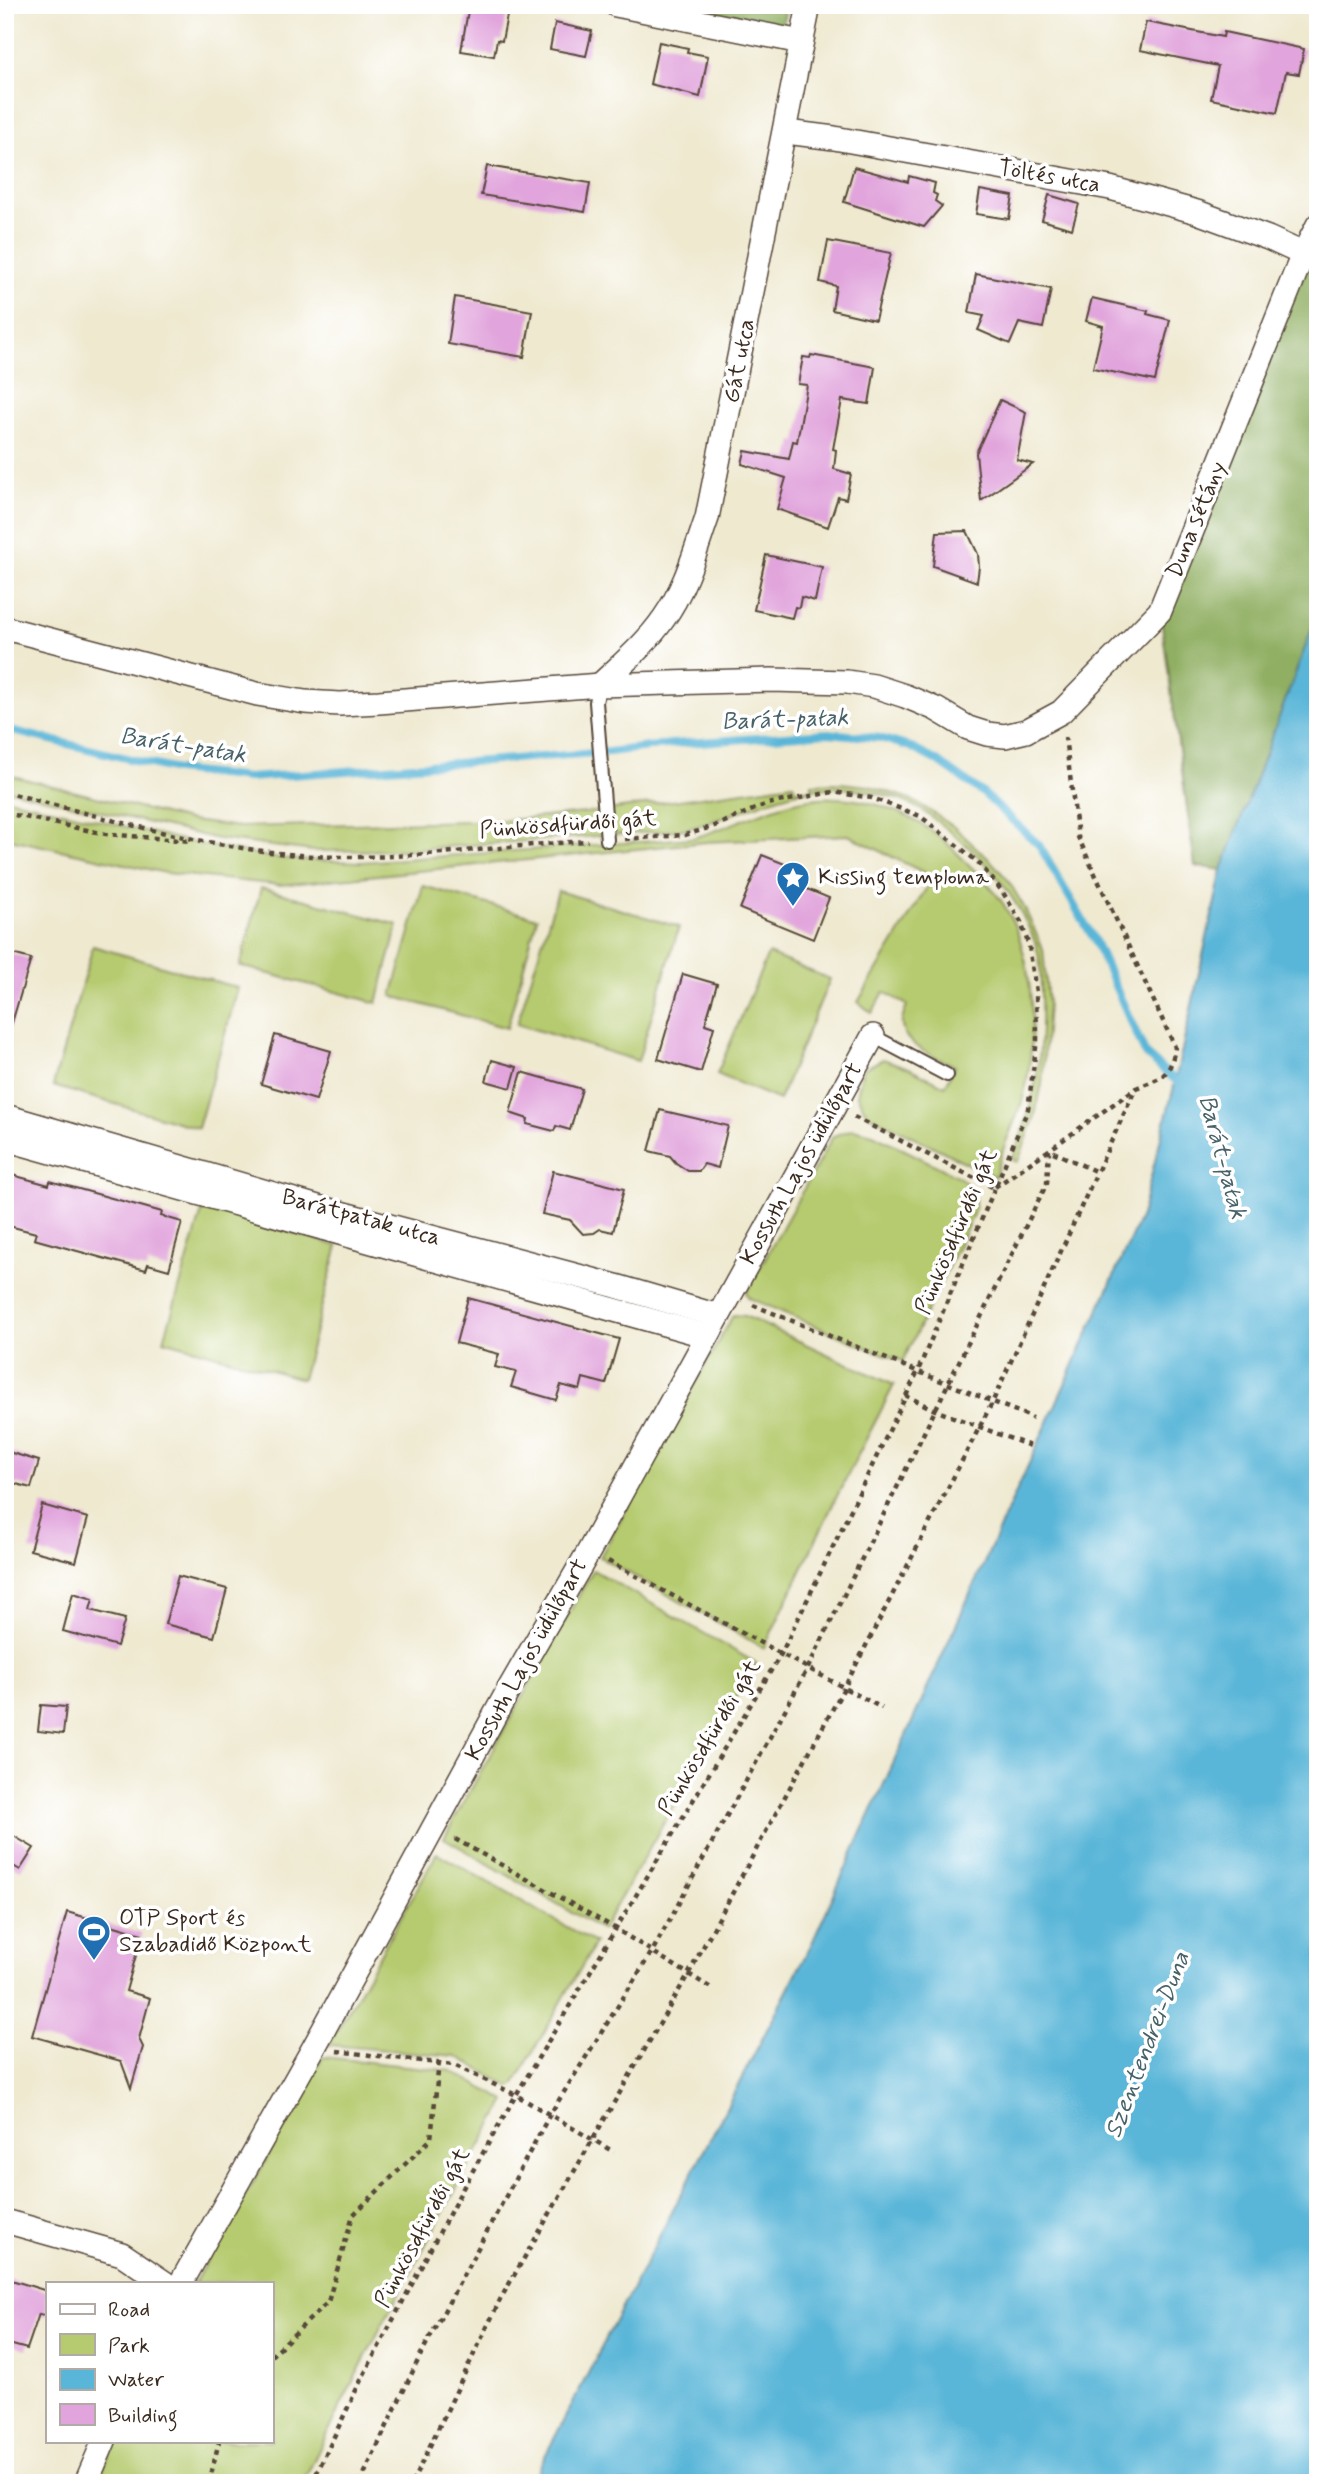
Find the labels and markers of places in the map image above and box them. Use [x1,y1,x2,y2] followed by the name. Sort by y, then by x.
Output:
[774,859,812,908] place icon: Kissing temploma
[818,863,989,895] place label: Kissing temploma
[119,1904,312,1960] place label: OTP Sport és Szabadidő Központ
[75,1913,113,1962] sports icon: OTP Sport és Szabadidő Központ

